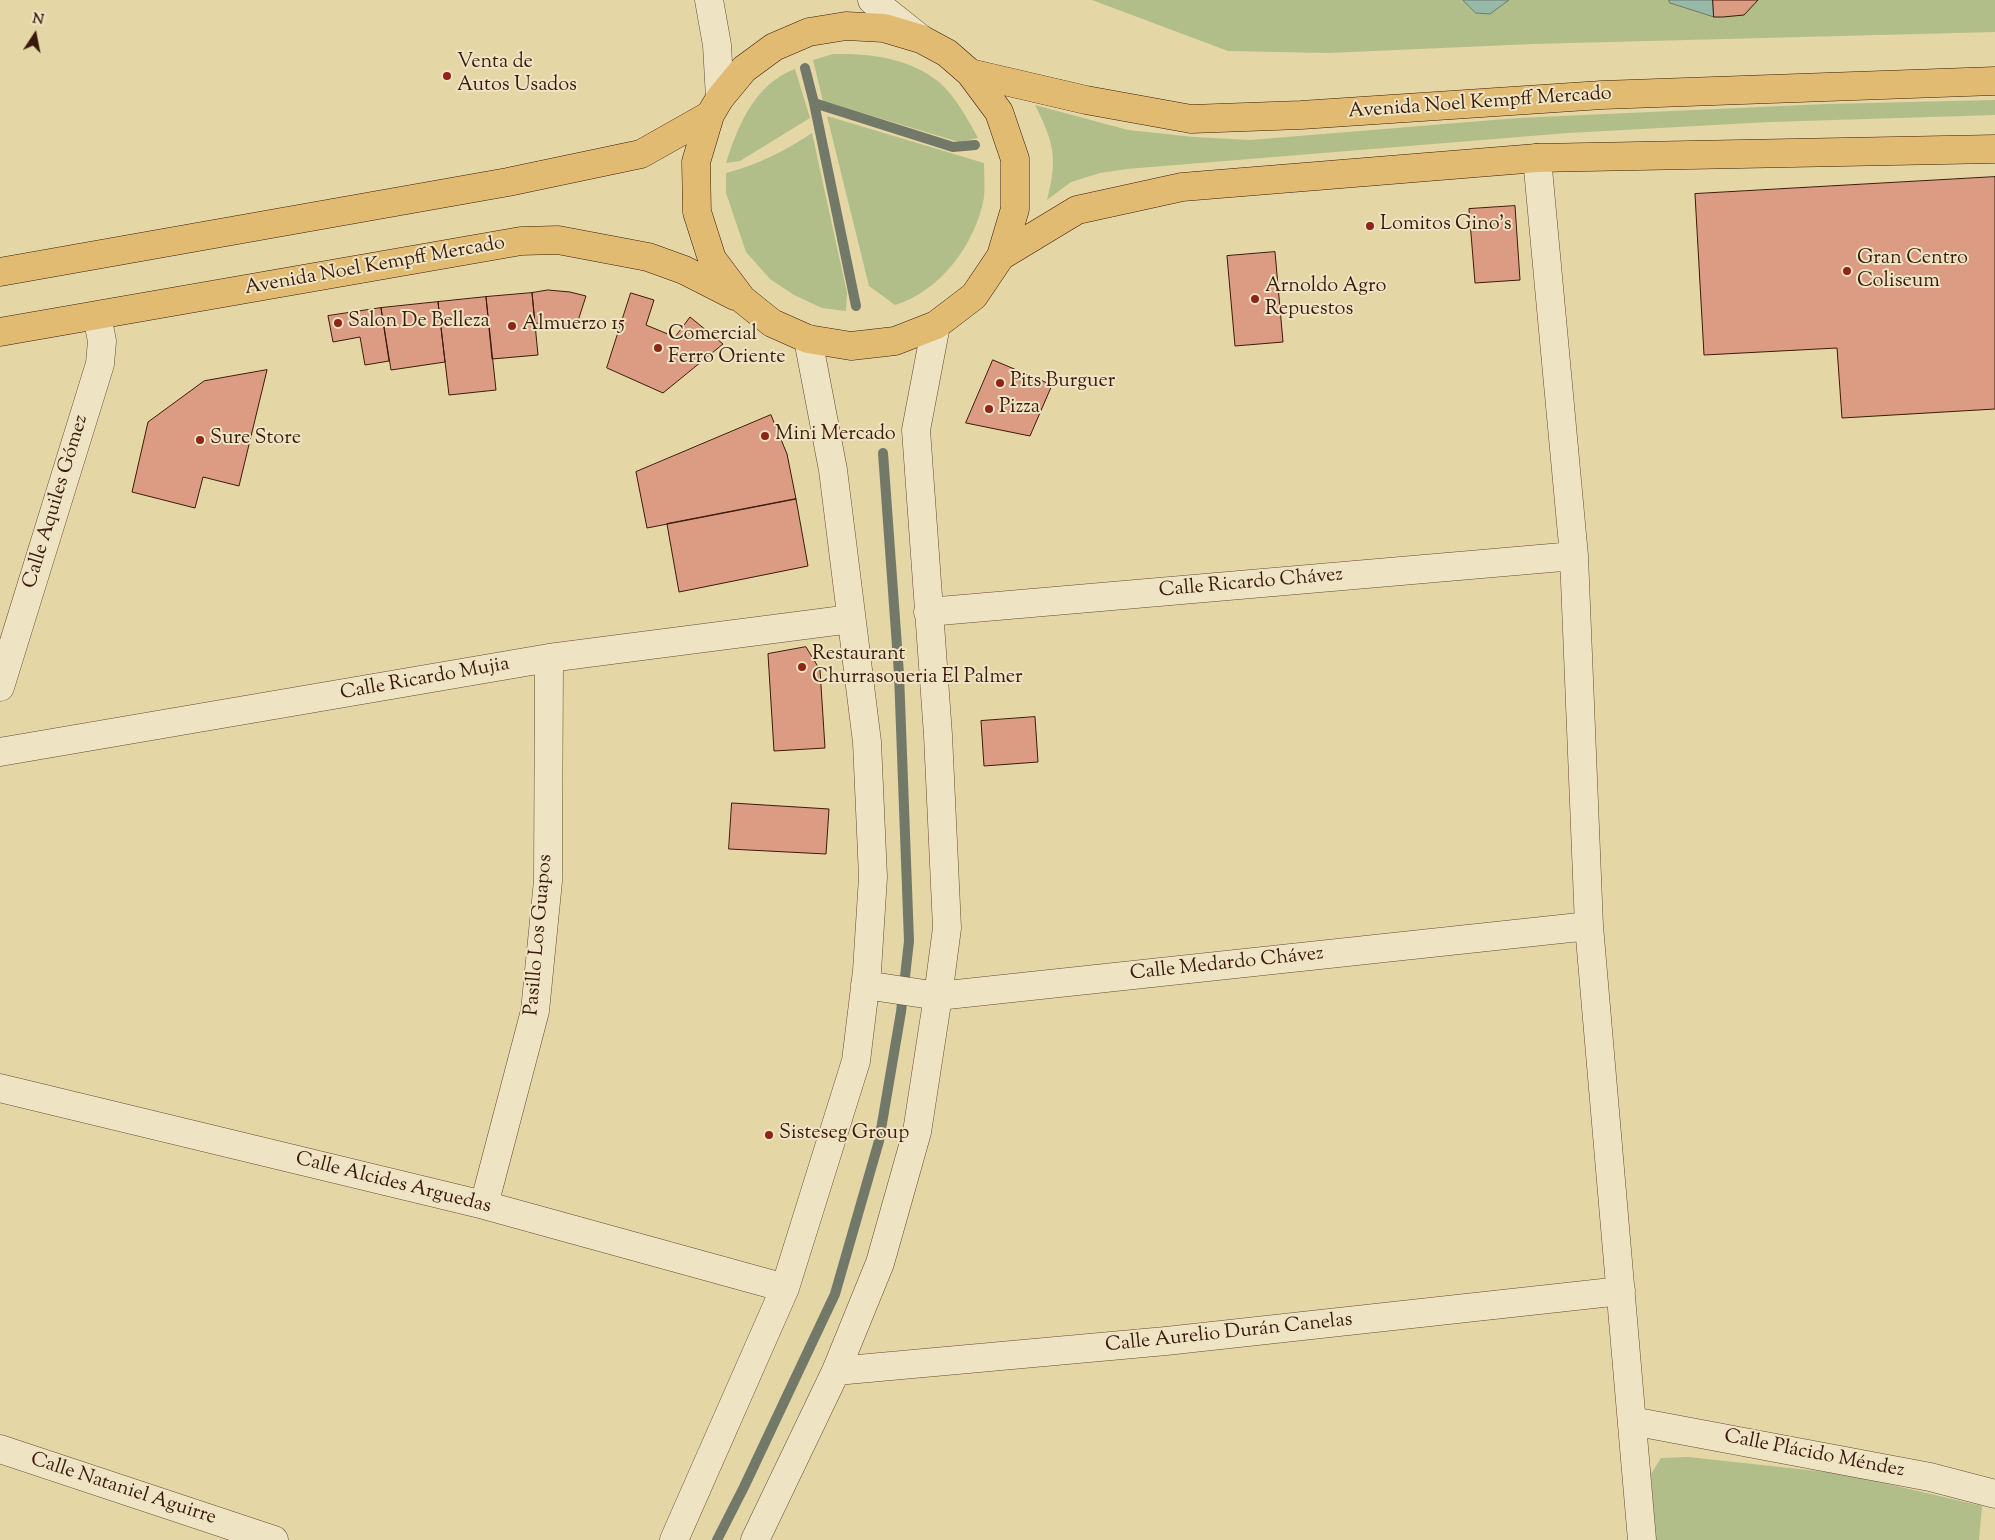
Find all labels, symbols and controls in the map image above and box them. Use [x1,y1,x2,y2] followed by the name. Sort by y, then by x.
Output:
[30,9,45,31] text: N
[10,10,60,60] north arrow
[457,52,577,99] place label: Venta de Autos Usados
[441,70,453,82] marker: Venta de Autos Usados
[1348,83,1612,125] street label: Avenida Noel Kempff Mercado
[1380,214,1512,238] place label: Lomitos Gino's
[1364,220,1376,232] marker: Lomitos Gino's
[243,232,507,302] street label: Avenida Noel Kempff Mercado
[1857,248,1968,295] place label: Gran Centro Coliseum
[1841,265,1853,277] marker: Gran Centro Coliseum
[1265,276,1387,323] place label: Arnoldo Agro Repuestos
[1249,293,1261,305] marker: Arnoldo Agro Repuestos
[348,311,490,335] place label: Salon De Belleza
[522,314,625,338] place label: Almuerzo 15
[332,317,344,329] marker: Salon De Belleza
[506,320,518,332] marker: Almuerzo 15
[668,324,786,371] place label: Comercial Ferro Oriente
[652,342,664,354] marker: Comercial Ferro Oriente
[1010,371,1115,395] place label: Pits Burguer
[994,377,1006,389] marker: Pits Burguer
[999,397,1040,421] place label: Pizza
[983,403,995,415] marker: Pizza
[19,412,95,592] street label: Calle Aquiles Gómez
[775,424,896,448] place label: Mini Mercado
[210,428,301,452] place label: Sure Store
[759,430,771,442] marker: Mini Mercado
[194,434,206,446] marker: Sure Store
[1158,564,1344,604] street label: Calle Ricardo Chávez
[812,644,1023,691] place label: Restaurant Churrasoueria El Palmer
[338,653,512,707] street label: Calle Ricardo Mujia
[796,661,808,673] marker: Restaurant Churrasoueria El Palmer
[521,853,559,1017] street label: Pasillo Los Guapos
[1129,943,1325,987] street label: Calle Medardo Chávez
[779,1123,909,1147] place label: Sisteseg Group
[763,1129,775,1141] marker: Sisteseg Group
[293,1148,493,1220] street label: Calle Alcides Arguedas
[1104,1309,1354,1359] street label: Calle Aurelio Durán Canelas
[1722,1426,1906,1484] street label: Calle Plácido Méndez
[27,1449,219,1531] street label: Calle Nataniel Aguirre

